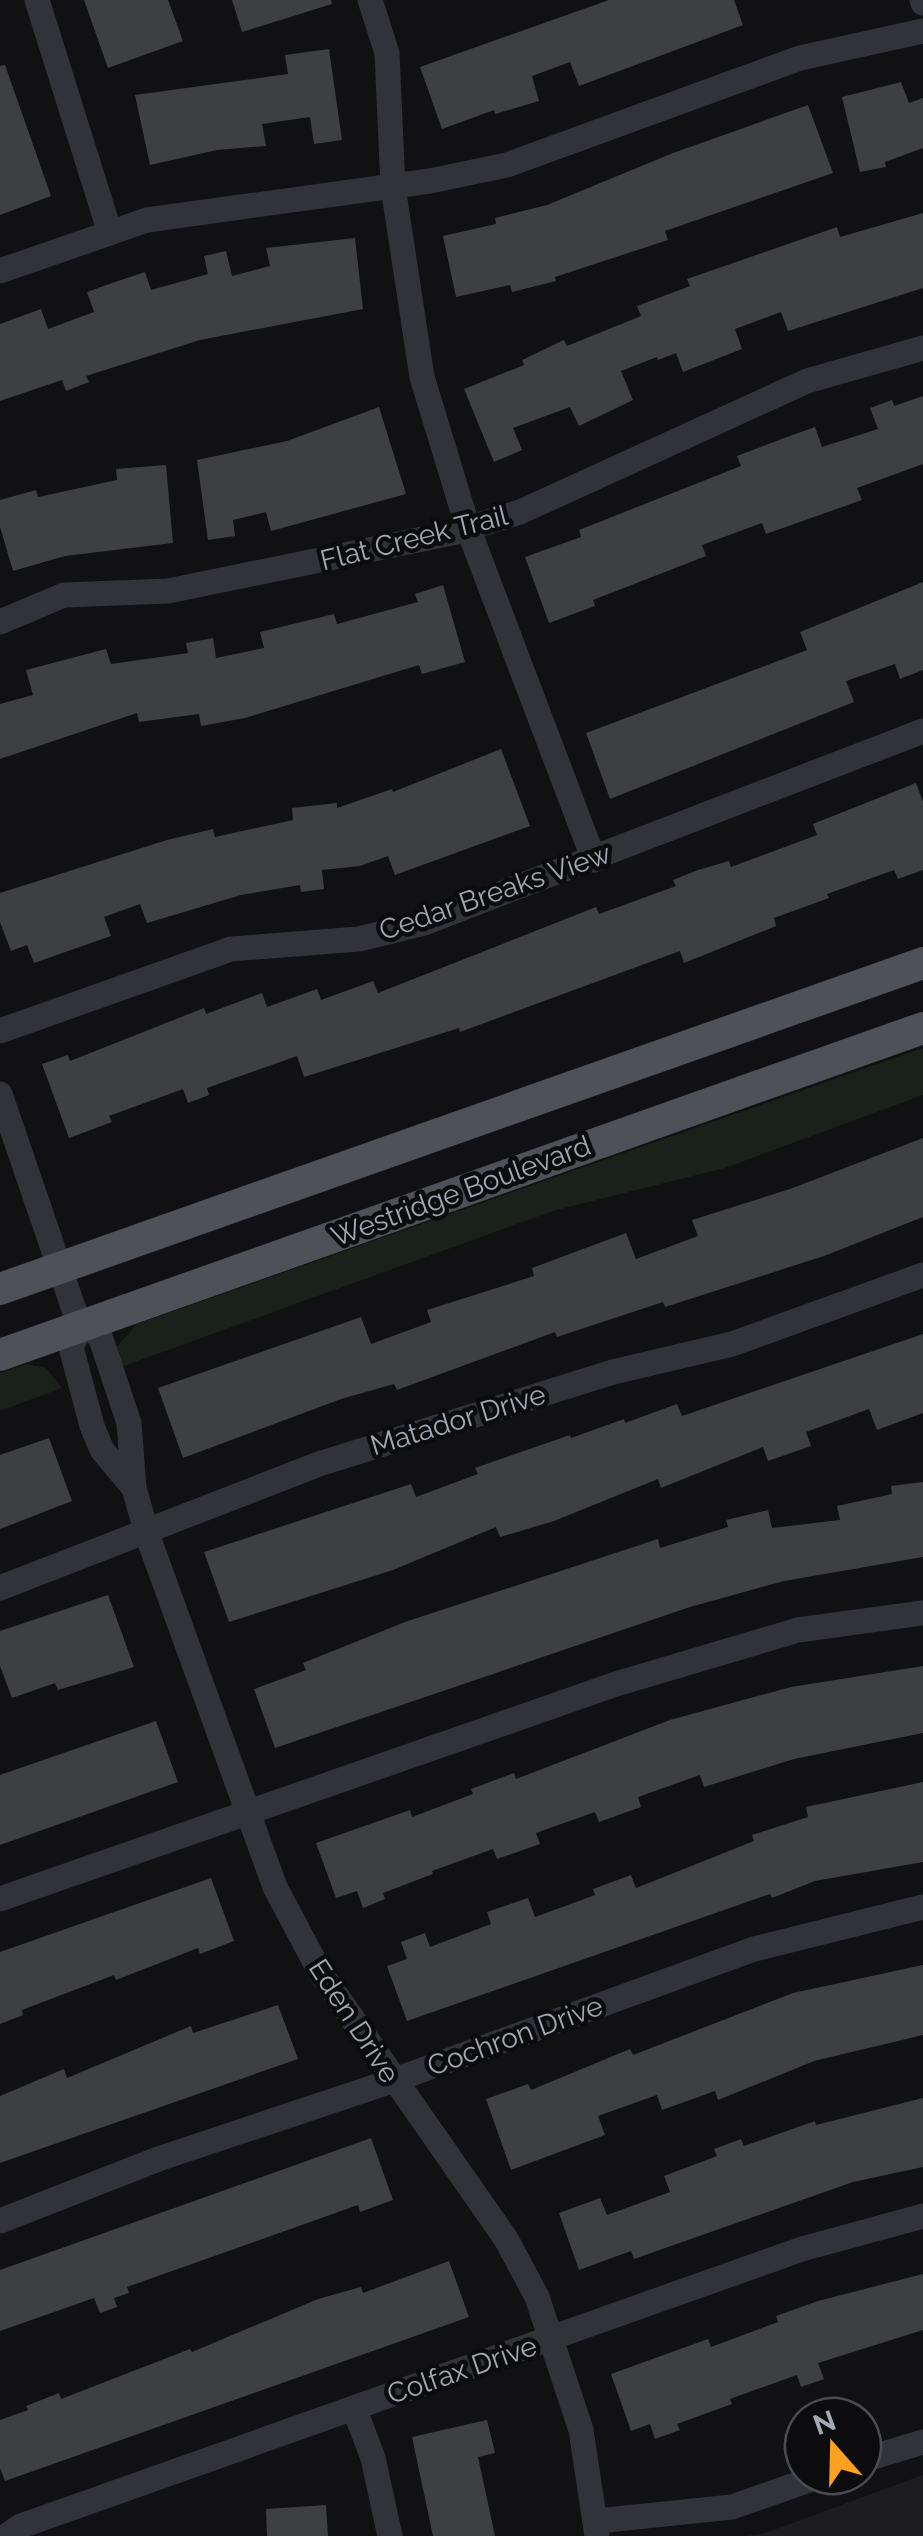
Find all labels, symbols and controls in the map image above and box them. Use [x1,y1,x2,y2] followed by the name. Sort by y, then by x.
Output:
[317,499,511,577] street label: Flat Creek Trail
[375,837,615,947] street label: Cedar Breaks View
[327,1129,595,1253] street label: Westridge Boulevard
[366,1378,550,1462] street label: Matador Drive
[302,1953,406,2089] street label: Eden Drive
[423,1989,607,2083] street label: Cochron Drive
[383,2329,541,2411] street label: Colfax Drive
[783,2396,883,2496] north arrow
[809,2404,840,2442] text: N

